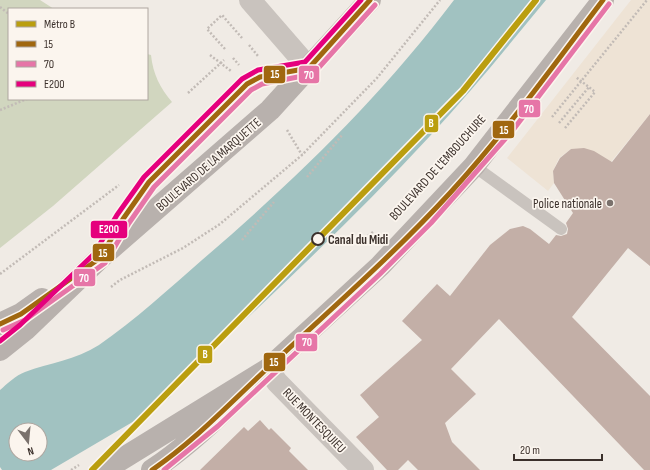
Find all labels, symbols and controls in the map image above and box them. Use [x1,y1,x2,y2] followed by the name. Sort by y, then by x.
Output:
[8,8,148,100] legend
[44,17,75,32] text: Métro B
[44,37,53,52] text: 15
[44,57,54,72] text: 70
[263,65,286,84] line badge: 15
[298,65,320,84] line badge: 70
[270,68,280,81] text: 15
[304,69,314,82] text: 70
[44,77,65,92] text: E200
[518,99,541,118] line badge: 70
[524,103,534,116] text: 70
[385,111,489,223] street label: BOULEVARD DE L'EMBOUCHURE
[424,114,439,133] line badge: B
[153,115,264,215] street label: BOULEVARD DE LA MARQUETTE
[492,120,515,139] line badge: 15
[499,124,509,137] text: 15
[533,196,602,212] place label: Police nationale
[605,198,615,208] marker: Police nationale
[90,220,128,239] line badge: E200
[99,223,119,236] text: E200
[311,232,325,246] marker: Canal du Midi
[328,232,389,248] place label: Canal du Midi
[92,243,115,262] line badge: 15
[98,247,108,260] text: 15
[73,268,96,287] line badge: 70
[79,272,89,285] text: 70
[295,333,318,352] line badge: 70
[302,336,312,349] text: 70
[197,345,213,364] line badge: B
[202,348,208,361] text: B
[263,352,286,372] line badge: 15
[269,356,279,369] text: 15
[279,385,349,456] street label: RUE MONTESQUIEU
[8,422,48,462] north arrow
[514,436,602,462] scale bar
[520,443,540,458] text: 20 m
[26,444,35,458] text: N

